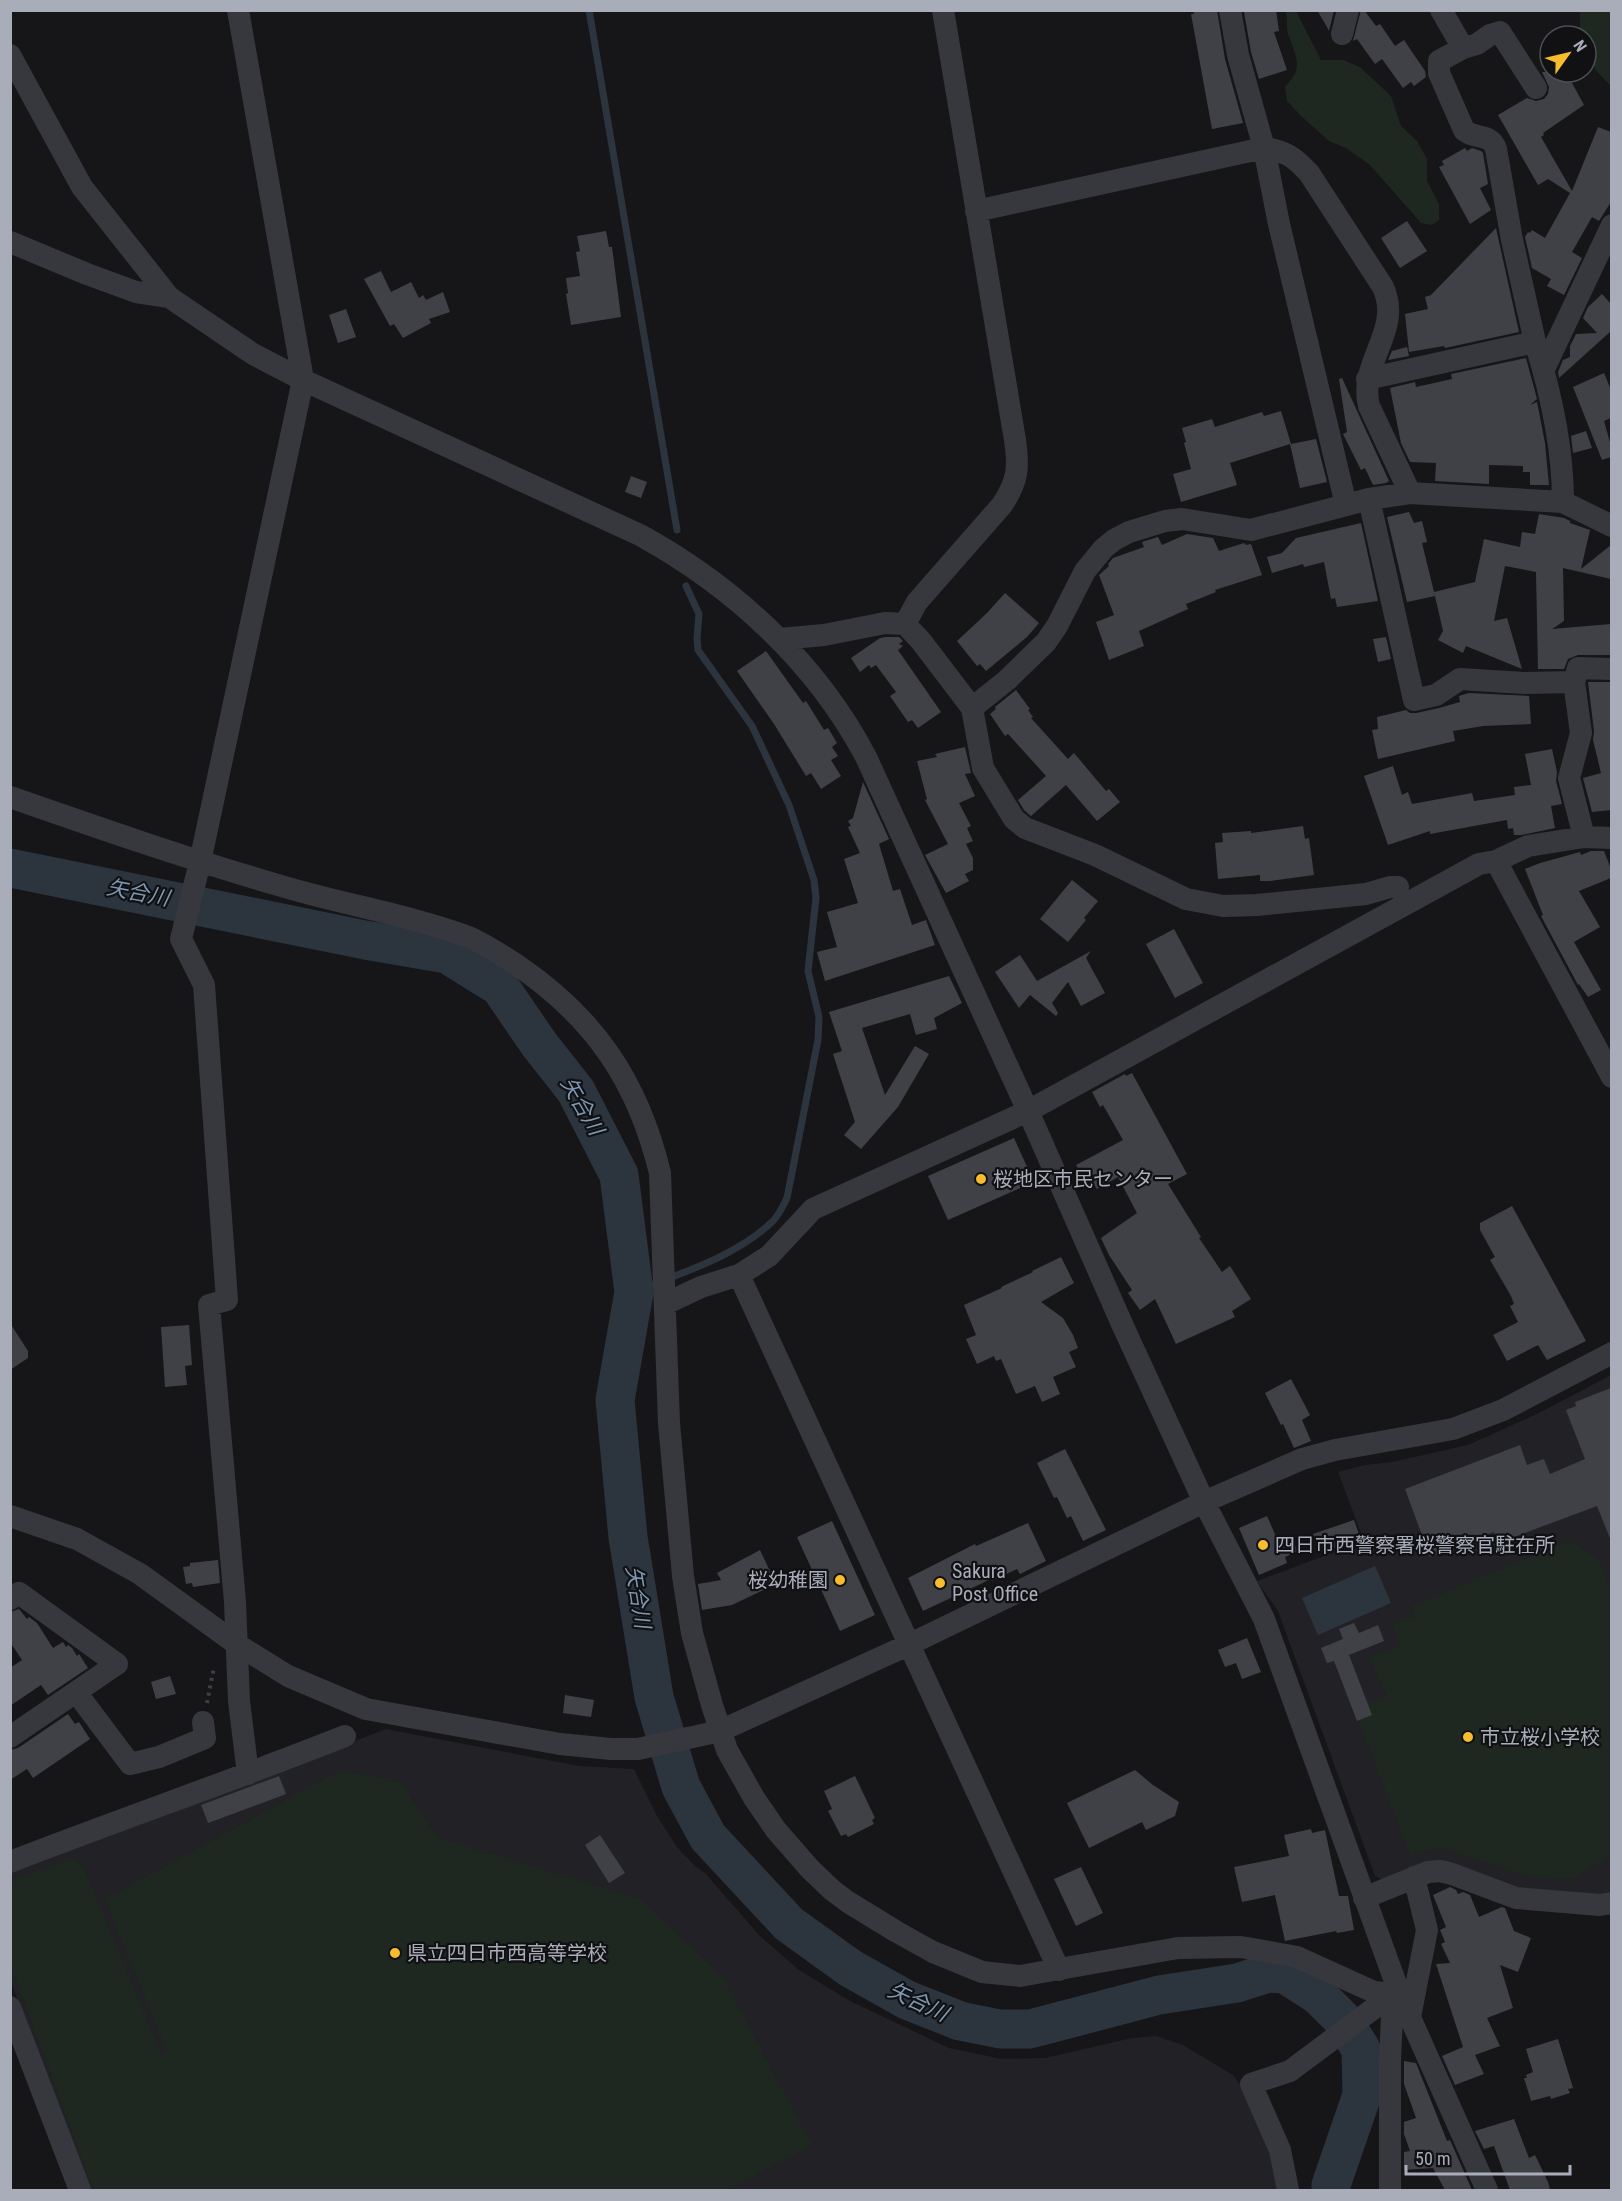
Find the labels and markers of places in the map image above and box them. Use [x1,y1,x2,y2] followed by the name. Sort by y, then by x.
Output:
[993,1167,1173,1191] place label: 桜地区市民センター
[974,1172,988,1186] marker: 桜地区市民センター
[1275,1533,1555,1557] place label: 四日市西警察署桜警察官駐在所
[1256,1538,1270,1552] marker: 四日市西警察署桜警察官駐在所
[952,1559,1038,1606] place label: Sakura Post Office
[748,1568,828,1592] place label: 桜幼稚園
[833,1573,847,1587] marker: 桜幼稚園
[933,1576,947,1590] marker: Sakura Post Office
[1480,1725,1600,1749] place label: 市立桜小学校
[1461,1730,1475,1744] marker: 市立桜小学校
[407,1941,607,1965] place label: 県立四日市西高等学校
[388,1946,402,1960] marker: 県立四日市西高等学校

